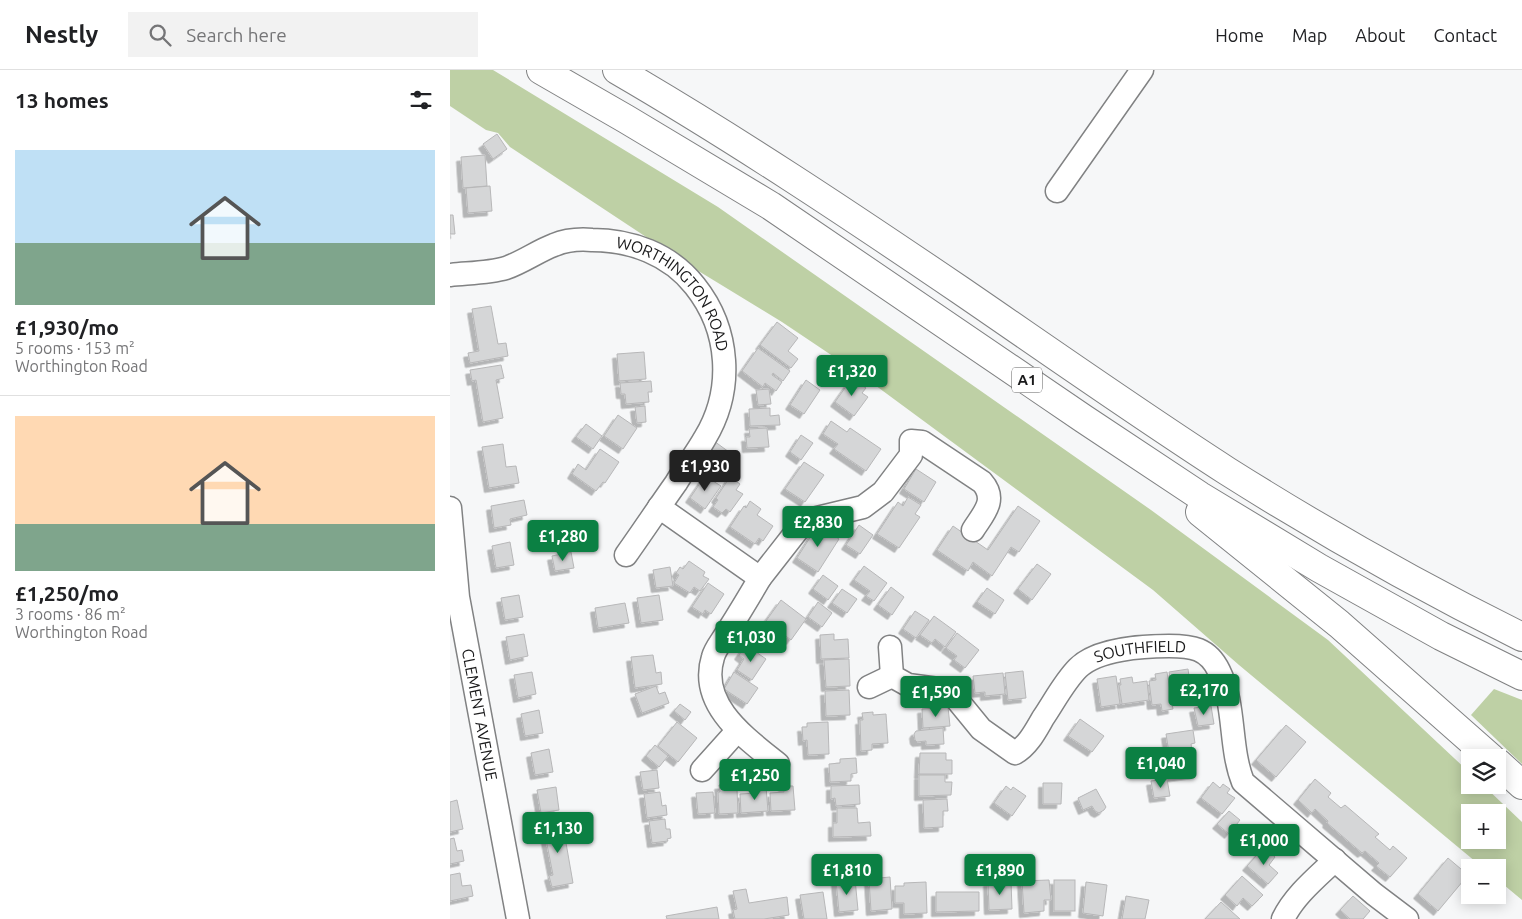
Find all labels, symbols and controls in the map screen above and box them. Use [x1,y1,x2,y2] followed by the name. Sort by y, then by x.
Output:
[128,12,478,57] search box
[25,21,98,48] text: Nestly
[146,21,174,49] icon: search
[186,24,287,46] text: Search here
[1215,25,1264,45] text: Home
[1292,25,1327,45] text: Map
[1355,25,1405,45] text: About
[1433,25,1497,45] text: Contact
[407,86,435,114] icon: filters
[15,88,109,112] text: 13 homes
[180,183,270,273] icon: home
[615,233,732,353] street label: WORTHINGTON ROAD
[15,315,119,339] text: £1,930/mo
[15,339,135,357] text: 5 rooms · 153 m²
[811,354,893,397] pin: £1,320
[15,357,148,375] text: Worthington Road
[827,362,877,380] text: £1,320
[1012,368,1042,392] road number: A1
[180,448,270,538] icon: home
[664,450,746,492] pin: £1,930
[680,457,730,475] text: £1,930
[777,506,859,548] pin: £2,830
[793,513,843,531] text: £2,830
[522,520,604,562] pin: £1,280
[538,527,588,545] text: £1,280
[15,581,119,605] text: £1,250/mo
[15,605,126,623] text: 3 rooms · 86 m²
[710,620,792,663] pin: £1,030
[15,623,148,641] text: Worthington Road
[726,628,776,646] text: £1,030
[1091,637,1187,666] street label: SOUTHFIELD
[459,647,501,782] street label: CLEMENT AVENUE
[1163,674,1245,716] pin: £2,170
[895,676,977,718] pin: £1,590
[1179,681,1229,699] text: £2,170
[911,683,961,701] text: £1,590
[1120,746,1202,789] pin: £1,040
[1461,749,1506,904] map controls
[1461,749,1506,794] button: layers
[1136,754,1186,772] text: £1,040
[714,758,796,801] pin: £1,250
[730,766,780,784] text: £1,250
[1461,804,1506,849] button: +
[517,812,599,854] pin: £1,130
[533,819,583,837] text: £1,130
[1223,824,1305,866] pin: £1,000
[1239,831,1289,849] text: £1,000
[806,854,888,896] pin: £1,810
[959,854,1041,896] pin: £1,890
[1461,859,1506,904] button: −
[822,861,872,879] text: £1,810
[975,861,1025,879] text: £1,890

